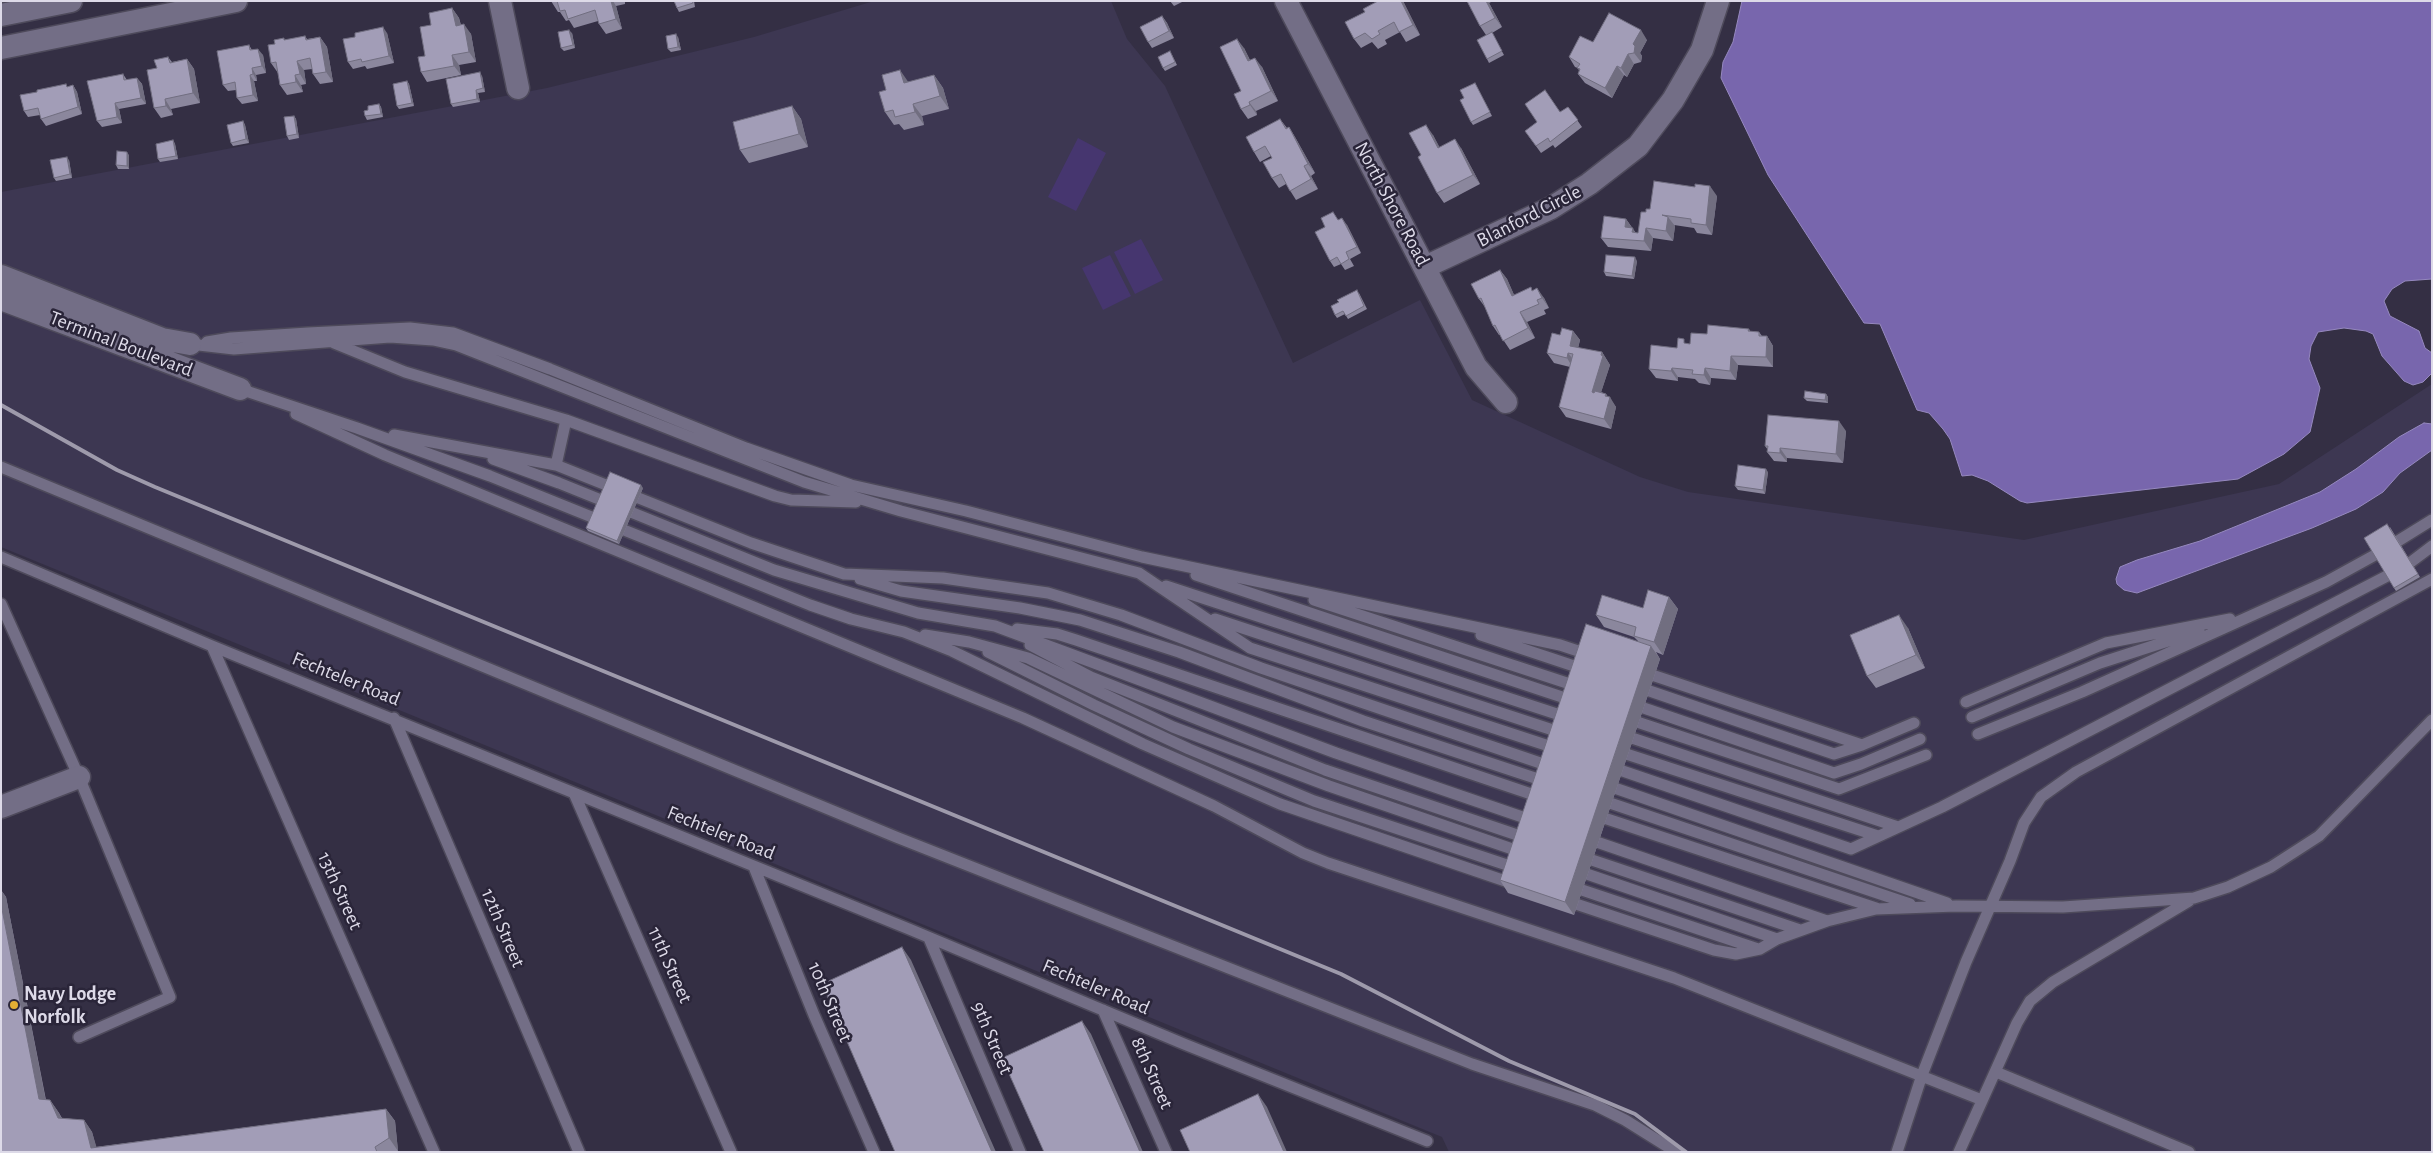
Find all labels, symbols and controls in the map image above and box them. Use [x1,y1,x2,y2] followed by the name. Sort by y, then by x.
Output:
[1349,138,1435,270] street label: North Shore Road
[1473,179,1585,253] street label: Blanford Circle
[46,306,196,382] street label: Terminal Boulevard
[289,646,403,712] street label: Fechteler Road
[664,800,778,866] street label: Fechteler Road
[312,849,368,933] street label: 13th Street
[476,885,530,971] street label: 12th Street
[643,923,697,1007] street label: 11th Street
[1039,954,1153,1020] street label: Fechteler Road
[802,958,858,1046] street label: 10th Street
[24,982,116,1029] place label: Navy Lodge Norfolk
[966,998,1018,1078] street label: 9th Street
[8,999,20,1011] marker: Navy Lodge Norfolk
[1125,1033,1179,1113] street label: 8th Street

